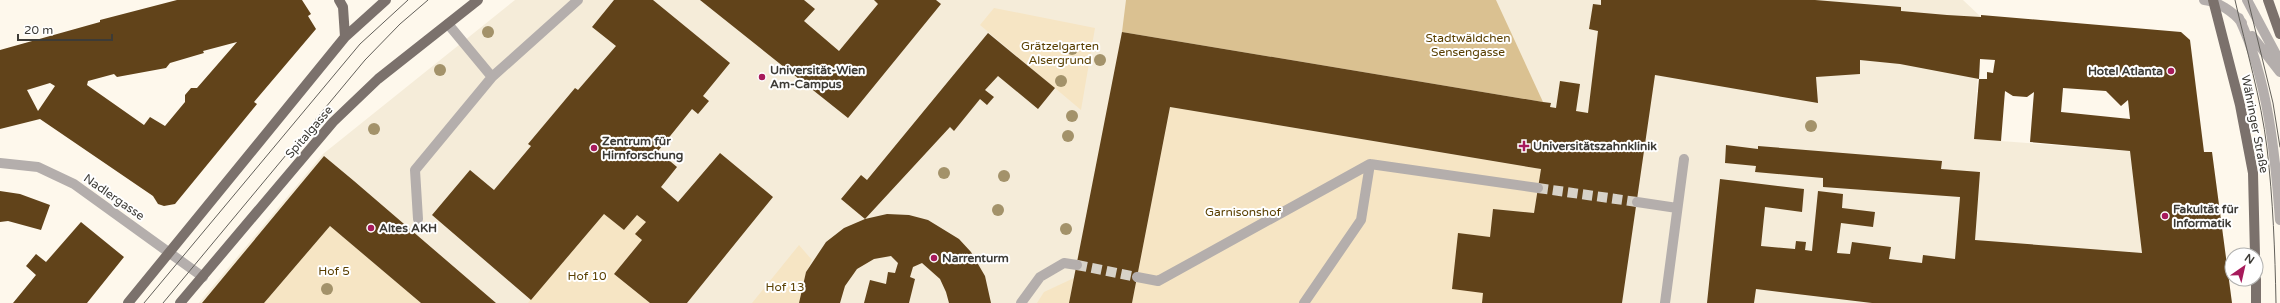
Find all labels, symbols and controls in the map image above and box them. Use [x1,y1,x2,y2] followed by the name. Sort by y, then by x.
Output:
[18,16,112,42] scale bar
[24,23,53,37] text: 20 m
[1425,31,1511,59] park label: Stadtwäldchen Sensengasse
[1021,39,1099,67] park label: Grätzelgarten Alsergrund
[770,63,865,92] place label: Universität-Wien Am-Campus
[2088,64,2163,78] place label: Hotel Atlanta
[2166,66,2176,76] marker: Hotel Atlanta
[757,72,767,82] marker: Universität-Wien Am-Campus
[2239,74,2271,175] street label: Währinger Straße
[282,103,336,161] street label: Spitalgasse
[602,134,683,163] place label: Zentrum für Hirnforschung
[1533,139,1657,153] place label: Universitätszahnklinik
[1518,140,1530,152] marker: Universitätszahnklinik
[589,143,599,153] marker: Zentrum für Hirnforschung
[81,171,147,223] street label: Nadlergasse
[2173,202,2239,230] place label: Fakultät für Informatik
[1205,205,1281,219] park label: Garnisonshof
[2160,211,2170,221] marker: Fakultät für Informatik
[379,221,437,235] place label: Altes AKH
[366,223,376,233] marker: Altes AKH
[2224,247,2264,287] north arrow
[942,251,1009,265] place label: Narrenturm
[2242,251,2257,267] text: N
[929,253,939,263] marker: Narrenturm
[318,264,350,278] park label: Hof 5
[568,269,607,283] park label: Hof 10
[766,280,804,294] park label: Hof 13

